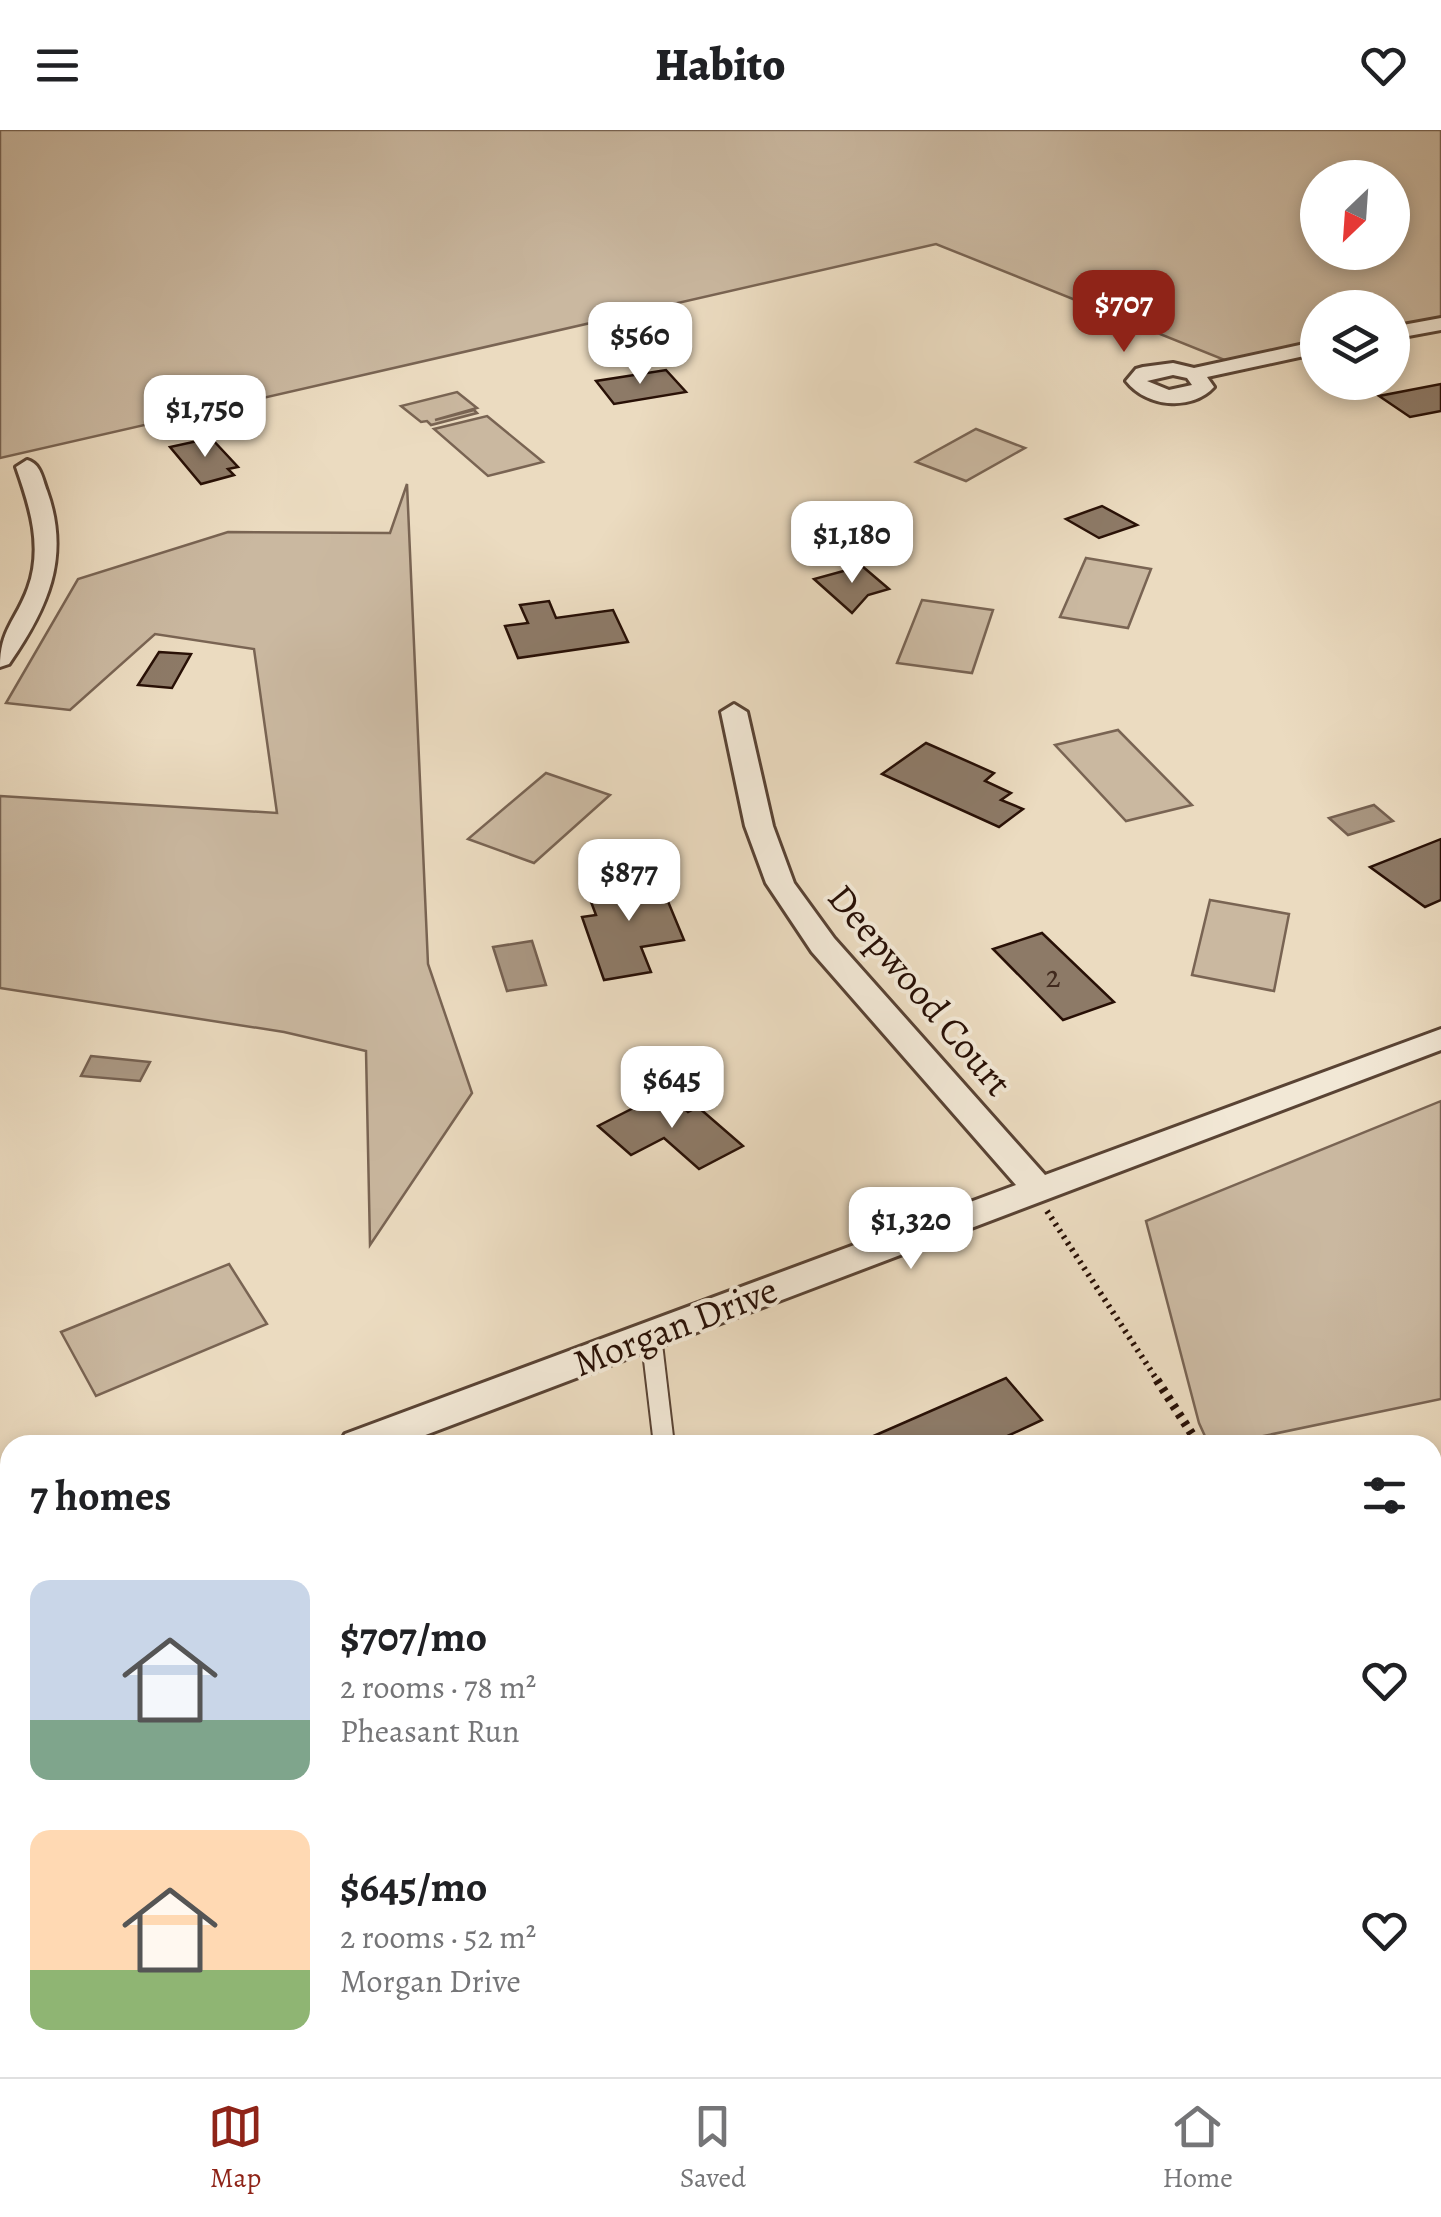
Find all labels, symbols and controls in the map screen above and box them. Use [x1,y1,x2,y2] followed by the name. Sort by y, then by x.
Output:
[655,34,786,96] text: Habito
[30,38,85,93] icon: menu
[1356,38,1411,93] icon: heart
[1300,160,1410,270] north arrow
[1300,160,1410,400] map controls
[1065,270,1183,355] pin: $707
[1095,280,1153,324] text: $707
[1300,290,1410,400] button: layers
[581,302,699,387] pin: $560
[610,312,670,356] text: $560
[124,375,286,460] pin: $1,750
[166,385,244,429] text: $1,750
[771,501,933,586] pin: $1,180
[813,511,891,555] text: $1,180
[570,839,688,924] pin: $877
[600,849,658,893] text: $877
[816,873,1024,1107] street label: Deepwood Court
[1045,954,1061,998] house number: 2
[613,1046,731,1131] pin: $645
[643,1056,701,1100] text: $645
[830,1187,992,1272] pin: $1,320
[871,1197,951,1241] text: $1,320
[565,1263,785,1389] street label: Morgan Drive
[30,1467,171,1524] text: 7 homes
[1357,1468,1412,1523] icon: filters
[340,1608,487,1665] text: $707/mo
[110,1620,230,1740] icon: home
[1357,1653,1412,1708] icon: heart
[340,1665,536,1709] text: 2 rooms · 78 m²
[340,1709,520,1753] text: Pheasant Run
[340,1858,488,1915] text: $645/mo
[110,1870,230,1990] icon: home
[1357,1903,1412,1958] icon: heart
[340,1915,536,1959] text: 2 rooms · 52 m²
[340,1959,521,2003] text: Morgan Drive
[208,2099,263,2197] tab: Map
[680,2099,746,2197] tab: Saved
[1162,2099,1233,2197] tab: Home

